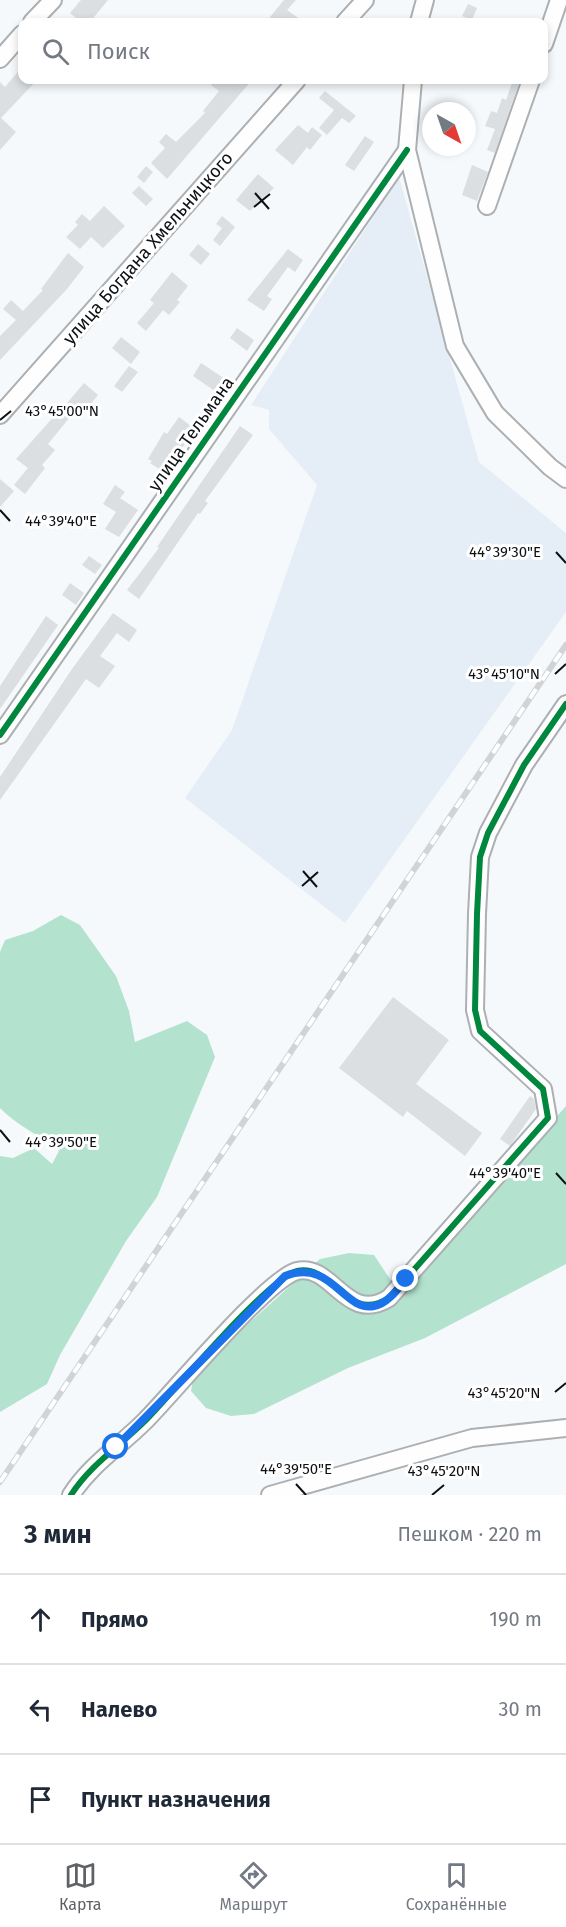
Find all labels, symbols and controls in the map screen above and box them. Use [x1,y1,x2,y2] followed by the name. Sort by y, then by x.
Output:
[18,18,548,84] search box
[39,35,72,68] icon: search
[87,38,150,65] text: Поиск
[422,102,476,156] north arrow
[58,147,238,349] street label: улица Богдана Хмельницкого
[143,372,239,496] street label: улица Тельмана
[25,402,99,420] text: 43°45'00"N
[25,512,97,530] text: 44°39'40"E
[469,543,541,561] text: 44°39'30"E
[468,665,540,683] text: 43°45'10"N
[25,1133,97,1151] text: 44°39'50"E
[469,1164,541,1182] text: 44°39'40"E
[392,1265,418,1291] route end
[467,1384,541,1402] text: 43°45'20"N
[102,1433,128,1459] route start
[260,1460,332,1478] text: 44°39'50"E
[407,1462,481,1480] text: 43°45'20"N
[24,1519,92,1550] text: 3 мин
[398,1522,542,1546] text: Пешком · 220 m
[24,1603,57,1636] icon: ahead
[81,1606,148,1633] text: Прямо
[489,1607,542,1631] text: 190 m
[24,1693,57,1726] icon: left
[81,1696,157,1723] text: Налево
[498,1697,542,1721] text: 30 m
[24,1783,57,1816] icon: arrive
[81,1786,271,1813] text: Пункт назначения
[59,1859,101,1914] tab: Карта
[220,1859,288,1914] tab: Маршрут
[406,1859,507,1914] tab: Сохранённые

